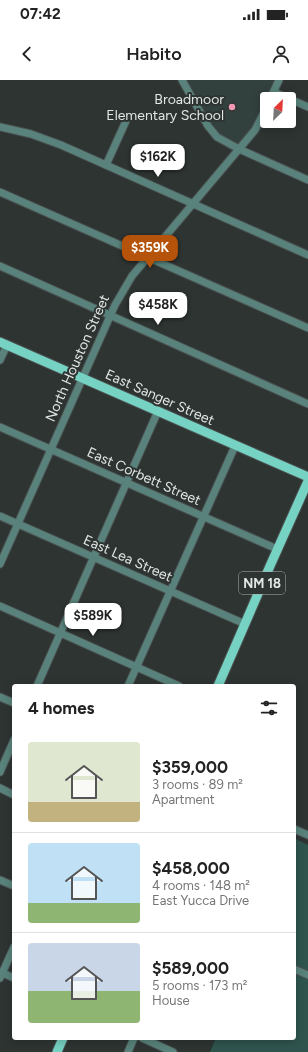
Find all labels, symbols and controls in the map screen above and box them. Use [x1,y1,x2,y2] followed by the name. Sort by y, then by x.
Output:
[20,5,61,23] text: 07:42
[16,43,38,65] icon: back
[126,43,182,65] text: Habito
[270,43,292,65] icon: person
[106,91,224,124] place label: Broadmoor Elementary School
[260,92,296,128] north arrow
[260,92,296,128] map controls
[227,102,237,112] marker: Broadmoor Elementary School
[130,144,186,178] pin: $162K
[140,149,176,164] text: $162K
[122,235,178,269] pin: $359K
[131,240,169,255] text: $359K
[42,292,113,424] street label: North Houston Street
[130,292,186,326] pin: $458K
[138,297,178,312] text: $458K
[103,366,217,429] street label: East Sanger Street
[84,444,203,509] street label: East Corbett Street
[81,531,175,586] street label: East Lea Street
[239,572,285,594] road number: NM 18
[65,603,121,637] pin: $589K
[74,608,112,623] text: $589K
[258,697,280,719] icon: filters
[28,698,95,718] text: 4 homes
[152,757,228,777] text: $359,000
[60,758,108,806] icon: home
[152,777,243,792] text: 3 rooms · 89 m²
[152,792,215,807] text: Apartment
[152,858,230,878] text: $458,000
[60,859,108,907] icon: home
[152,878,250,893] text: 4 rooms · 148 m²
[152,893,249,908] text: East Yucca Drive
[152,958,229,978] text: $589,000
[60,959,108,1007] icon: home
[152,978,247,993] text: 5 rooms · 173 m²
[152,993,190,1008] text: House

